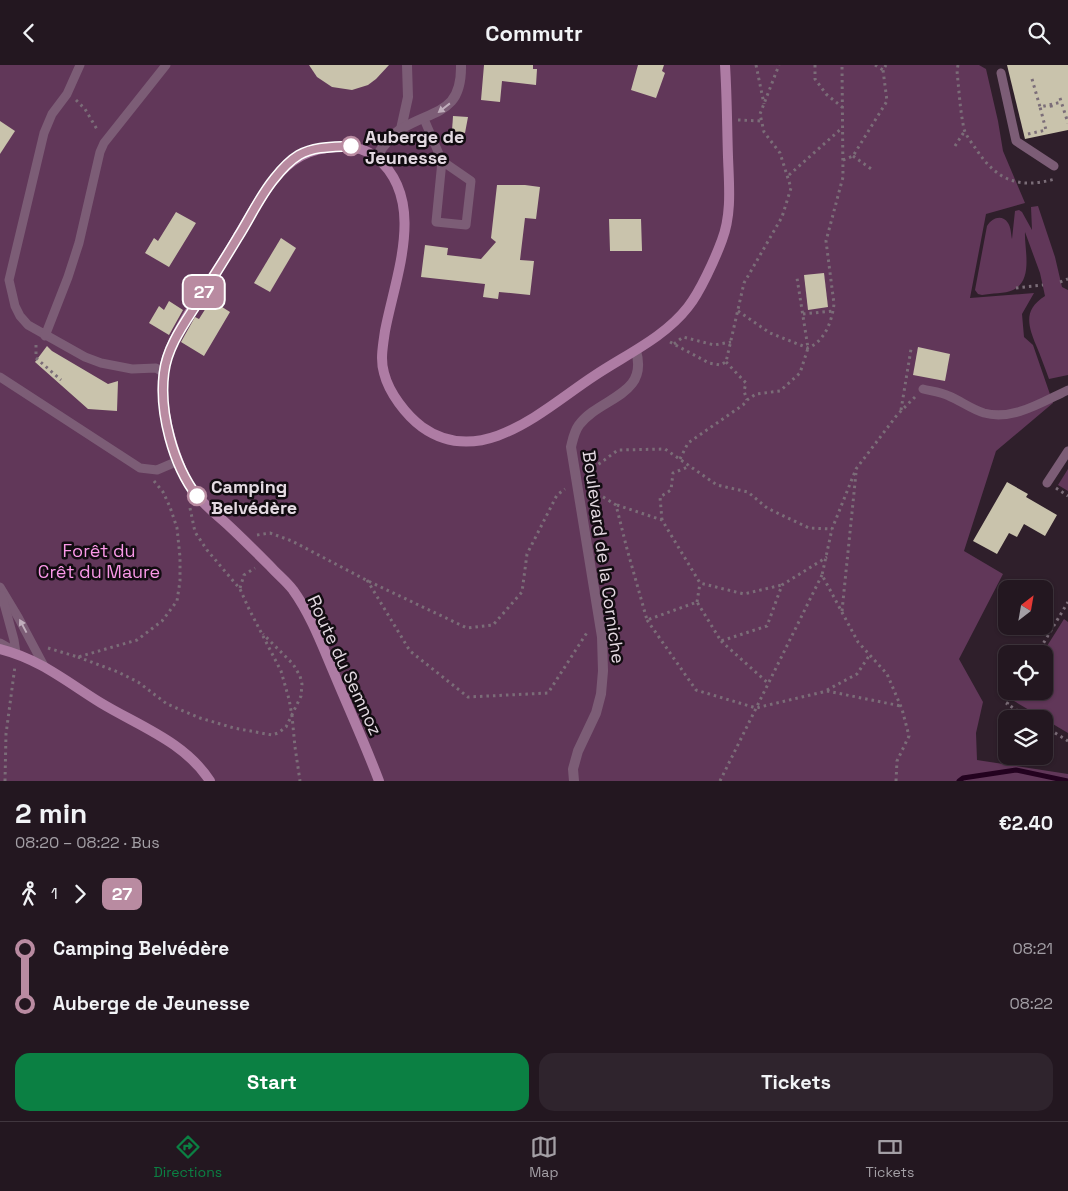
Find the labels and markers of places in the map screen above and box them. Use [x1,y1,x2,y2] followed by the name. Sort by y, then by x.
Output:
[365,125,465,169] place label: Auberge de Jeunesse
[341,136,361,156] marker: Auberge de Jeunesse
[211,475,297,519] place label: Camping Belvédère
[187,486,207,506] marker: Camping Belvédère

